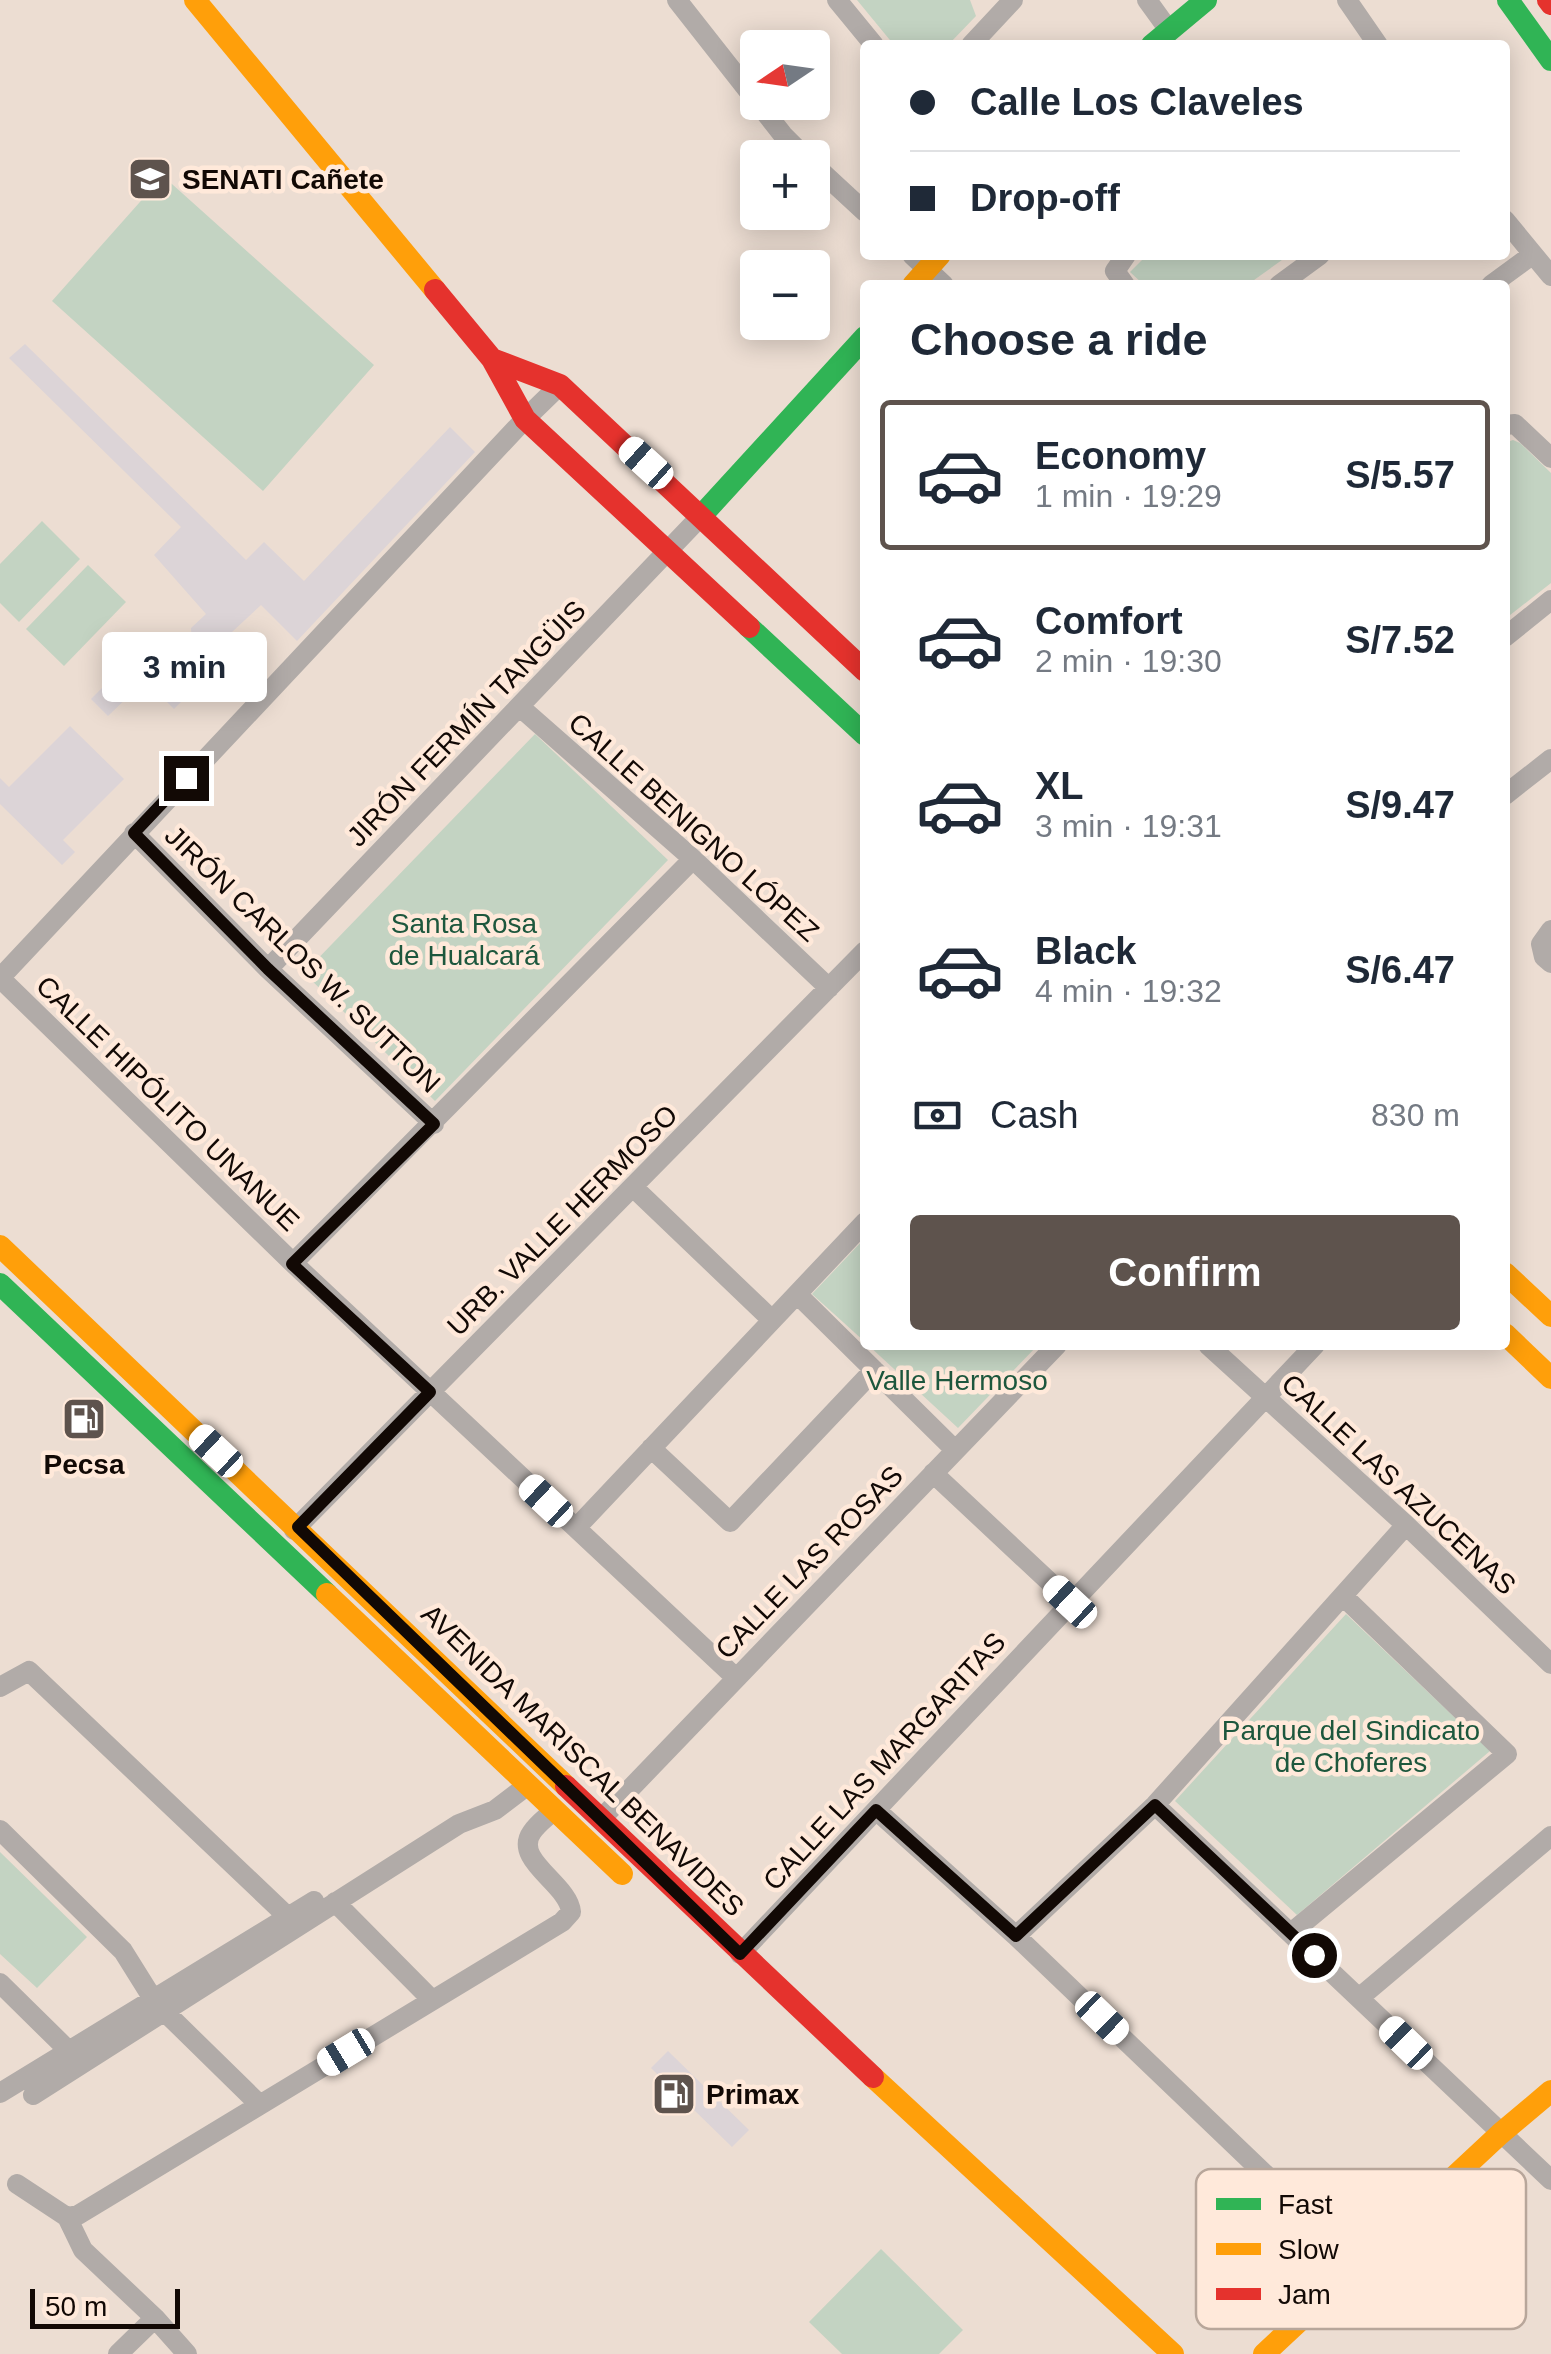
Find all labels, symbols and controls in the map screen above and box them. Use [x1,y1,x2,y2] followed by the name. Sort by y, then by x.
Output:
[740,30,830,120] north arrow
[740,30,830,340] map controls
[970,81,1304,123] text: Calle Los Claveles
[740,140,830,230] button: +
[127,156,173,202] school or university icon: SENATI Cañete
[182,164,384,195] place label: SENATI Cañete
[970,177,1120,219] text: Drop-off
[740,250,830,340] button: −
[910,314,1208,365] text: Choose a ride
[915,430,1005,520] icon: car
[614,432,678,494] car
[1035,435,1206,477] text: Economy
[1345,454,1455,496] text: S/5.57
[1035,478,1222,514] text: 1 min · 19:29
[341,594,592,852] street label: JIRÓN FERMÍN TANGÜIS
[915,595,1005,685] icon: car
[1035,600,1183,642] text: Comfort
[1345,619,1455,661] text: S/7.52
[104,633,268,703] callout: 3 min
[1035,643,1222,679] text: 2 min · 19:30
[143,649,226,685] text: 3 min
[562,707,825,948] street label: CALLE BENIGNO LÓPEZ
[164,756,209,801] route end
[915,760,1005,850] icon: car
[1035,765,1084,807] text: XL
[1345,784,1455,826] text: S/9.47
[1035,808,1222,844] text: 3 min · 19:31
[159,820,446,1099] street label: JIRÓN CARLOS W. SUTTON
[389,908,540,971] park label: Santa Rosa de Hualcará
[915,925,1005,1015] icon: car
[1035,930,1136,972] text: Black
[1345,949,1455,991] text: S/6.47
[30,970,305,1237] street label: CALLE HIPÓLITO UNANUE
[1035,973,1222,1009] text: 4 min · 19:32
[910,1088,965,1143] icon: cash
[990,1094,1079,1136] text: Cash
[1371,1097,1460,1133] text: 830 m
[441,1099,684,1342] street label: URB. VALLE HERMOSO
[910,1215,1460,1330] button: Confirm
[866,1365,1048,1396] park label: Valle Hermoso
[1275,1368,1522,1601] street label: CALLE LAS AZUCENAS
[61,1396,107,1442] fuel station icon: Pecsa
[184,1420,248,1482] car
[44,1449,125,1480] place label: Pecsa
[710,1460,909,1665] street label: CALLE LAS ROSAS
[514,1470,578,1532] car
[1038,1571,1102,1633] car
[415,1598,750,1923] street label: AVENIDA MARISCAL BENAVIDES
[757,1626,1012,1896] street label: CALLE LAS MARGARITAS
[1222,1715,1480,1778] park label: Parque del Sindicato de Choferes
[1292,1933,1337,1978] route start
[1070,1986,1134,2050] car
[1374,2011,1438,2075] car
[313,2024,379,2080] car
[651,2071,697,2117] fuel station icon: Primax
[706,2079,800,2110] place label: Primax
[1196,2169,1526,2329] legend
[1278,2189,1333,2220] text: Fast
[1278,2234,1339,2265] text: Slow
[1278,2279,1331,2310] text: Jam
[30,2284,180,2328] scale bar
[45,2291,107,2322] text: 50 m

